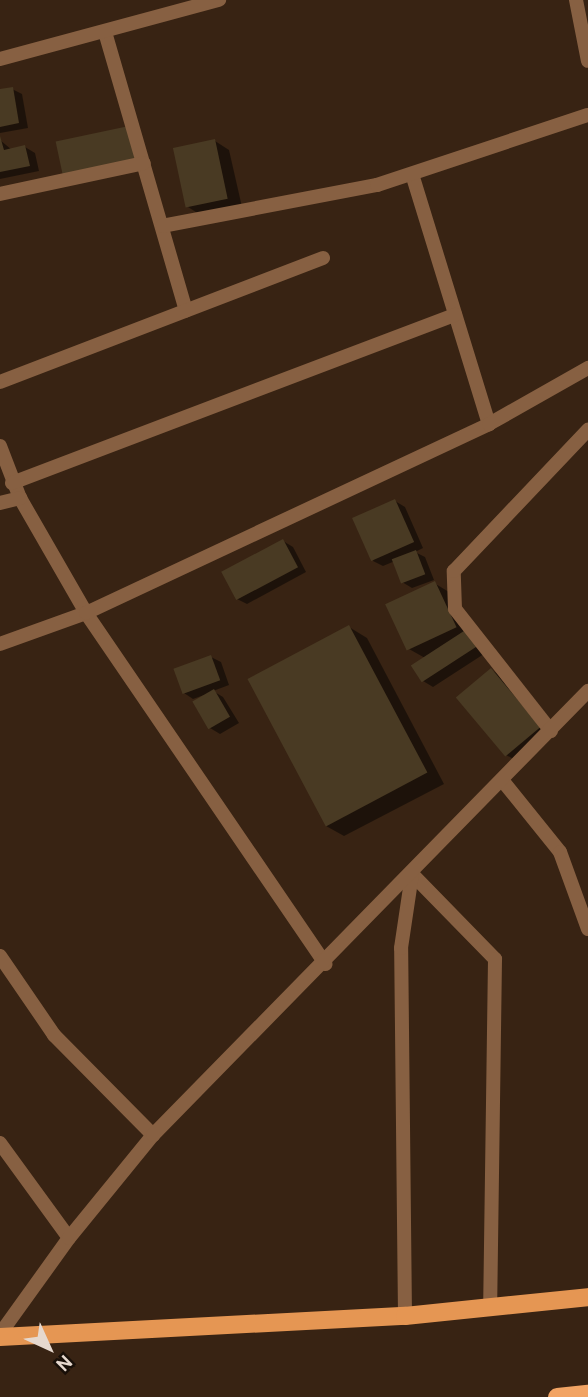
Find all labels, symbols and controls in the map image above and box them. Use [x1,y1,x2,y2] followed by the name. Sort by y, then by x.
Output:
[14,1313,84,1383] north arrow
[51,1350,77,1376] text: N

